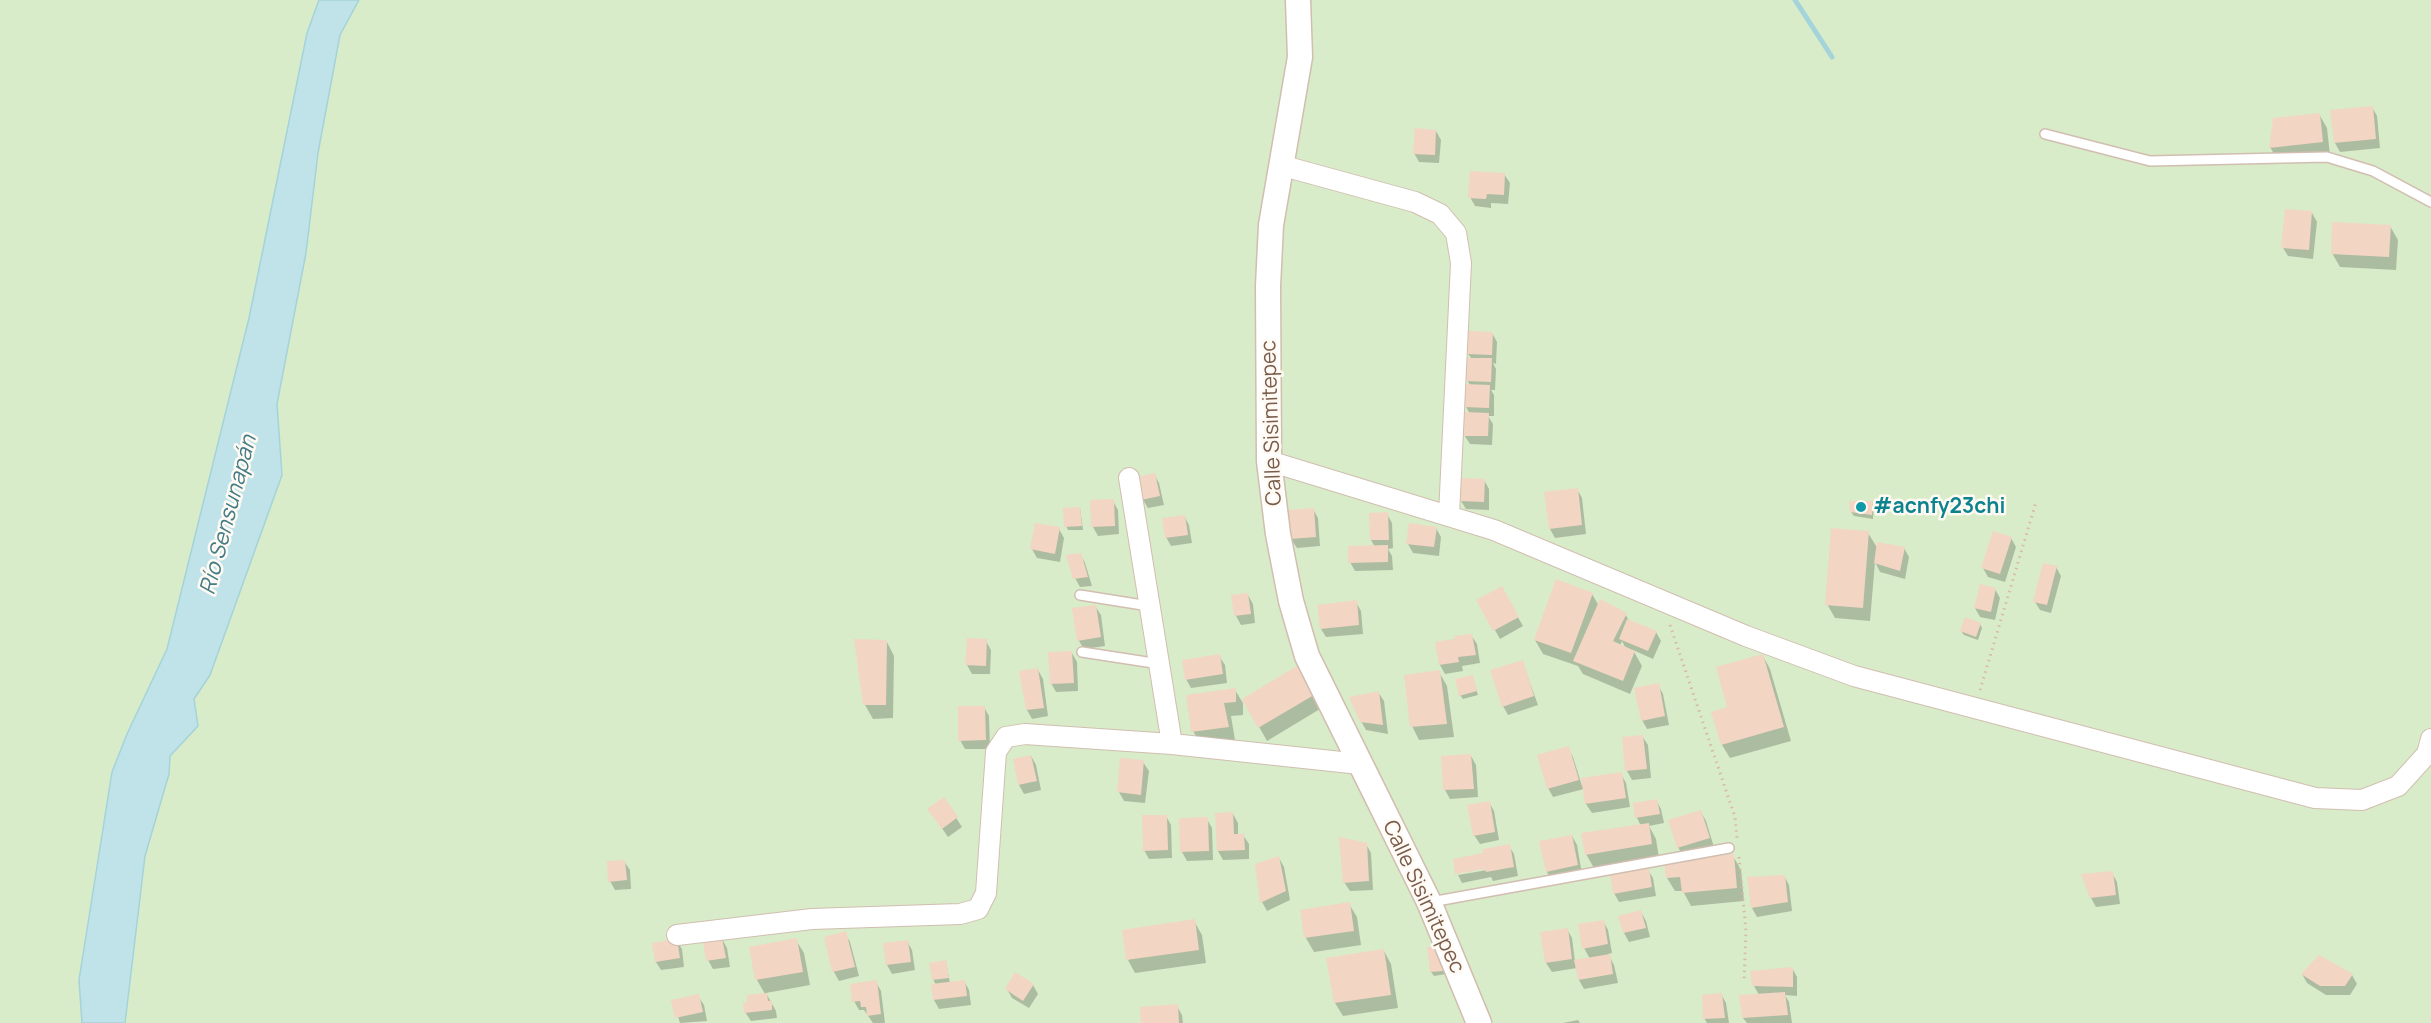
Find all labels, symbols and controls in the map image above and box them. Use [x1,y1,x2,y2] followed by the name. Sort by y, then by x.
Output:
[1257,340,1287,506] street label: Calle Sisimitepec
[195,432,263,598] water label: Río Sensunapán
[1873,494,2005,520] place label: #acnfy23chi
[1854,500,1868,514] marker: #acnfy23chi
[1377,817,1469,977] street label: Calle Sisimitepec

